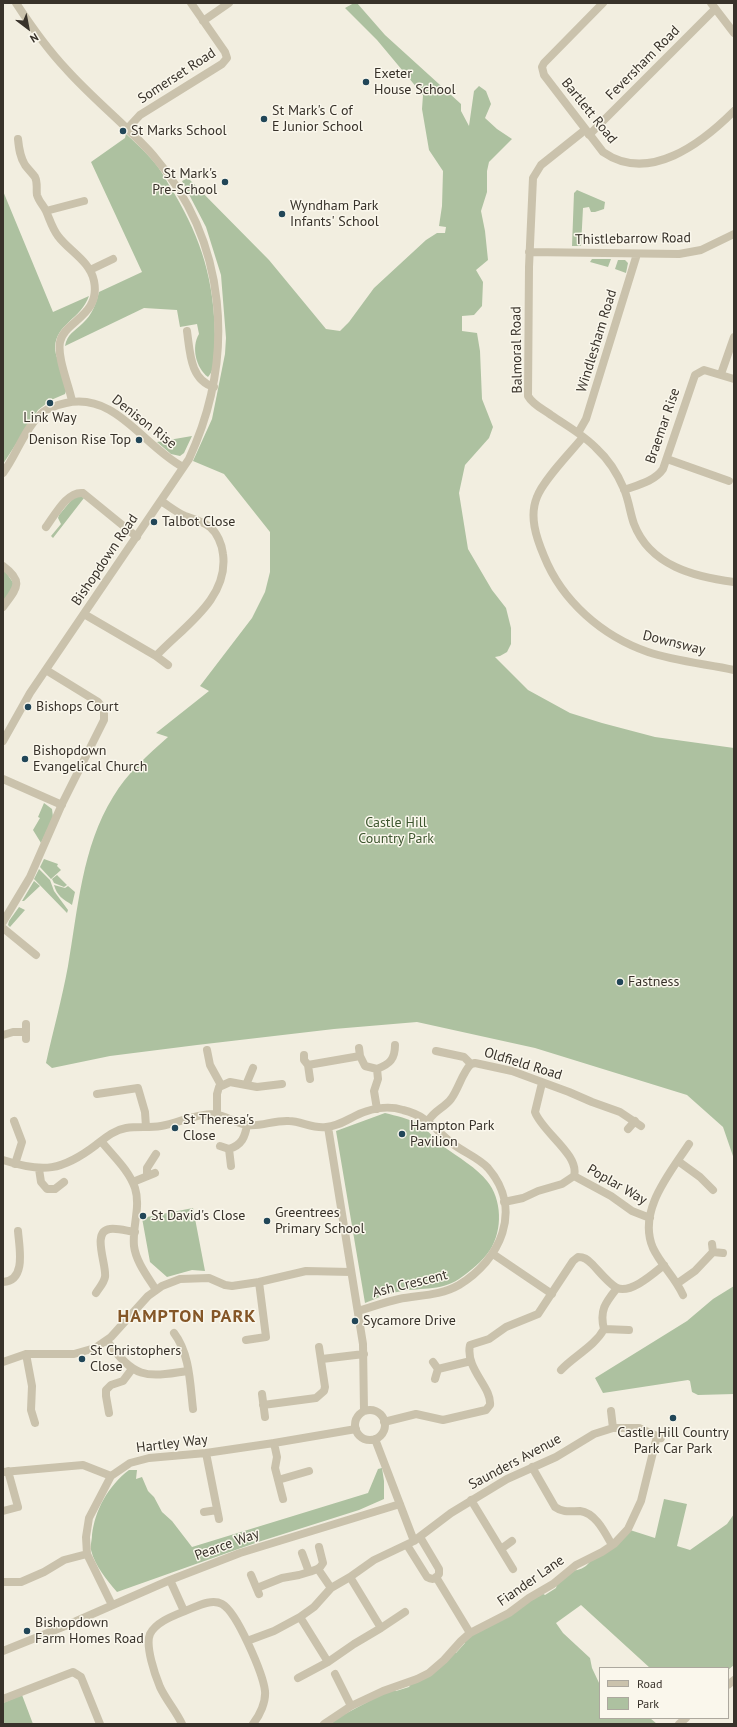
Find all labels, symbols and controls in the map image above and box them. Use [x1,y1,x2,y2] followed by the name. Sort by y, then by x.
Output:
[8,8,48,48] north arrow
[603,23,683,103] street label: Feversham Road
[28,30,41,46] text: N
[135,45,219,107] street label: Somerset Road
[374,66,456,98] place label: Exeter House School
[558,75,620,147] street label: Bartlett Road
[361,77,371,87] marker: Exeter House School
[272,103,363,136] place label: St Mark's C of E Junior School
[259,114,269,124] marker: St Mark's C of E Junior School
[131,123,227,139] place label: St Marks School
[118,126,128,136] marker: St Marks School
[152,166,217,198] place label: St Mark's Pre-School
[220,177,230,187] marker: St Mark's Pre-School
[290,198,379,230] place label: Wyndham Park Infants' School
[277,209,287,219] marker: Wyndham Park Infants' School
[575,230,691,248] street label: Thistlebarrow Road
[573,287,621,395] street label: Windlesham Road
[508,306,526,394] street label: Balmoral Road
[642,386,684,466] street label: Braemar Rise
[108,392,180,452] street label: Denison Rise
[45,398,55,408] marker: Link Way
[23,410,77,426] place label: Link Way
[29,432,131,448] place label: Denison Rise Top
[134,435,144,445] marker: Denison Rise Top
[68,511,142,609] street label: Bishopdown Road
[162,514,235,530] place label: Talbot Close
[149,517,159,527] marker: Talbot Close
[641,627,707,659] street label: Downsway
[36,699,119,715] place label: Bishops Court
[23,702,33,712] marker: Bishops Court
[33,743,147,776] place label: Bishopdown Evangelical Church
[20,754,30,764] marker: Bishopdown Evangelical Church
[358,815,434,848] park label: Castle Hill Country Park
[628,974,679,990] place label: Fastness
[615,977,625,987] marker: Fastness
[482,1044,564,1084] street label: Oldfield Road
[183,1112,254,1144] place label: St Theresa's Close
[410,1118,495,1150] place label: Hampton Park Pavilion
[170,1123,180,1133] marker: St Theresa's Close
[397,1129,407,1139] marker: Hampton Park Pavilion
[584,1161,650,1209] street label: Poplar Way
[275,1205,365,1238] place label: Greentrees Primary School
[151,1208,245,1224] place label: St David's Close
[138,1211,148,1221] marker: St David's Close
[262,1216,272,1226] marker: Greentrees Primary School
[371,1267,449,1301] street label: Ash Crescent
[118,1306,256,1328] district label: HAMPTON PARK
[363,1313,456,1329] place label: Sycamore Drive
[350,1316,360,1326] marker: Sycamore Drive
[90,1343,181,1376] place label: St Christophers Close
[77,1354,87,1364] marker: St Christophers Close
[668,1413,678,1423] marker: Castle Hill Country Park Car Park
[617,1425,729,1458] place label: Castle Hill Country Park Car Park
[135,1431,209,1457] street label: Hartley Way
[466,1431,564,1493] street label: Saunders Avenue
[192,1526,262,1564] street label: Pearce Way
[494,1552,568,1610] street label: Fiander Lane
[35,1615,144,1648] place label: Bishopdown Farm Homes Road
[22,1626,32,1636] marker: Bishopdown Farm Homes Road
[599,1667,729,1719] legend
[637,1676,662,1691] text: Road
[637,1696,659,1711] text: Park

